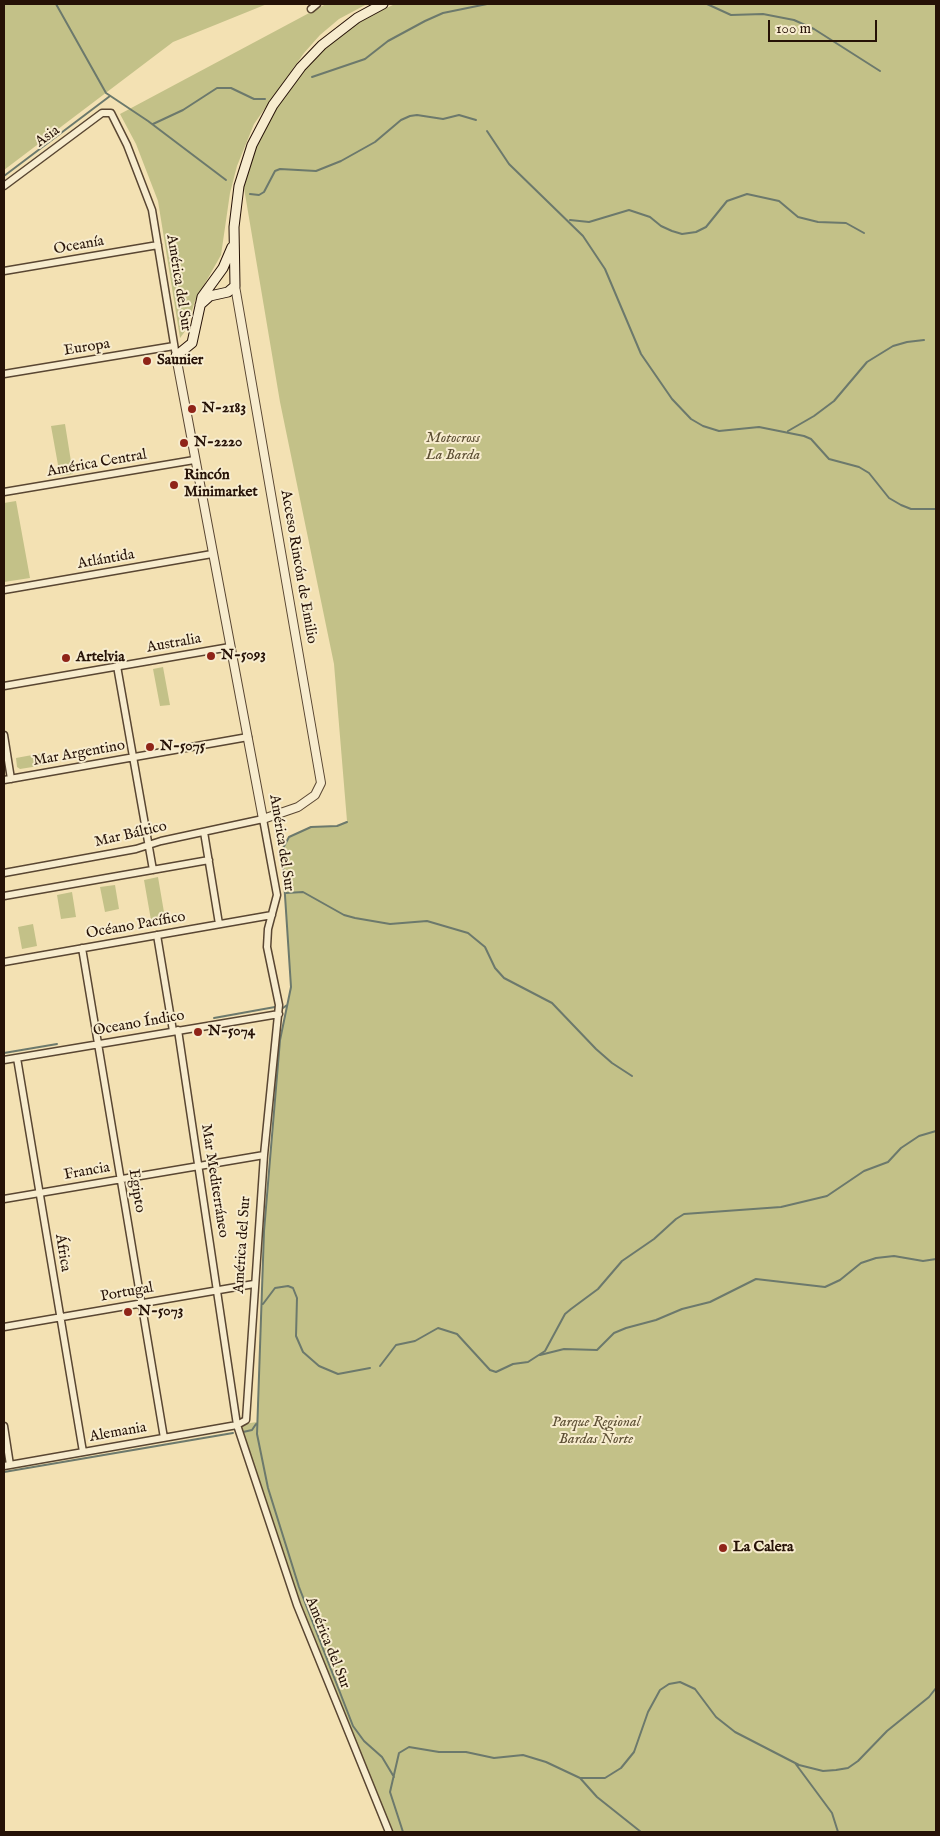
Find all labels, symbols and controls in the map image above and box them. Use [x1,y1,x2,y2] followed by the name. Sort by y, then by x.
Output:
[770,10,879,42] scale bar
[776,19,811,38] text: 100 m
[32,122,64,152] street label: Asia
[52,233,106,259] street label: Oceanía
[161,233,195,333] street label: América del Sur
[63,335,111,361] street label: Europa
[157,352,203,370] place label: Saunier
[141,355,153,367] marker: Saunier
[202,400,246,418] place label: N-2183
[186,403,198,415] marker: N-2183
[426,430,480,465] park label: Motocross La Barda
[194,434,242,452] place label: N-2220
[178,437,190,449] marker: N-2220
[46,446,148,482] street label: América Central
[184,467,258,502] place label: Rincón Minimarket
[168,479,180,491] marker: Rincón Minimarket
[276,489,320,645] street label: Acceso Rincón de Emilio
[76,546,136,574] street label: Atlántida
[145,630,203,658] street label: Australia
[221,647,266,665] place label: N-5093
[76,649,125,667] place label: Artelvia
[205,650,217,662] marker: N-5093
[60,652,72,664] marker: Artelvia
[32,737,126,771] street label: Mar Argentino
[160,738,205,756] place label: N-5075
[144,741,156,753] marker: N-5075
[264,793,298,893] street label: América del Sur
[93,818,169,852] street label: Mar Báltico
[85,908,187,944] street label: Océano Pacífico
[92,1007,186,1041] street label: Oceano Índico
[208,1023,255,1041] place label: N-5074
[192,1026,204,1038] marker: N-5074
[196,1123,232,1239] street label: Mar Mediterráneo
[63,1159,111,1185] street label: Francia
[124,1168,148,1214] street label: Egipto
[231,1196,255,1294] street label: América del Sur
[50,1233,74,1273] street label: África
[99,1279,155,1307] street label: Portugal
[138,1303,183,1321] place label: N-5073
[122,1306,134,1318] marker: N-5073
[552,1414,640,1449] park label: Parque Regional Bardas Norte
[88,1419,148,1447] street label: Alemania
[733,1539,794,1557] place label: La Calera
[717,1542,729,1554] marker: La Calera
[300,1594,354,1692] street label: América del Sur

